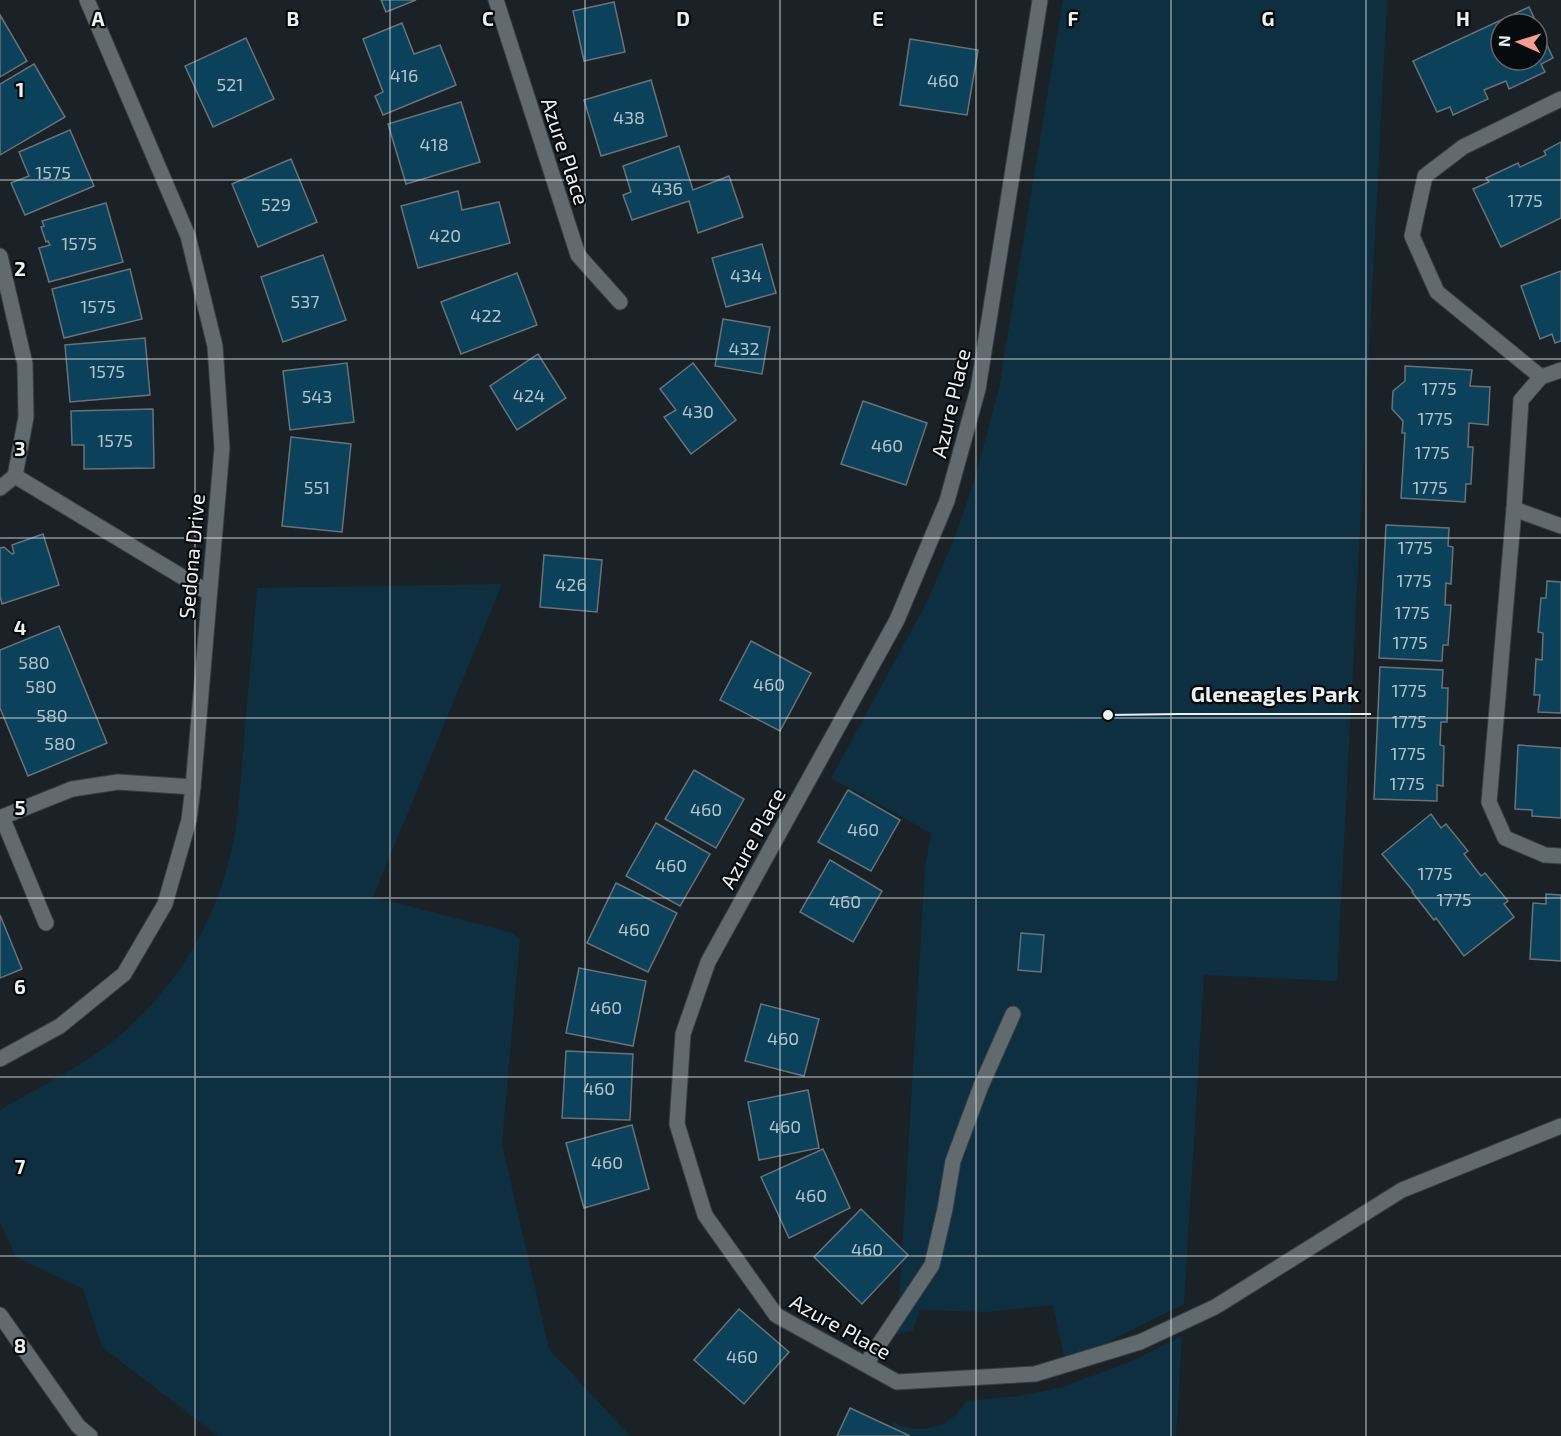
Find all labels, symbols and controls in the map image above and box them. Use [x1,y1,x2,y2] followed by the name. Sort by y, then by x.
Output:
[91,6,105,30] text: A
[287,6,299,30] text: B
[482,6,494,30] text: C
[676,6,690,30] text: D
[872,6,884,30] text: E
[1067,6,1079,30] text: F
[1262,6,1274,30] text: G
[1456,6,1470,30] text: H
[1489,12,1549,72] north arrow
[1494,35,1513,47] text: N
[390,64,418,86] house number: 416
[927,69,959,91] house number: 460
[217,73,243,95] house number: 521
[16,77,24,101] text: 1
[537,94,595,208] street label: Azure Place
[613,106,645,128] house number: 438
[419,133,449,155] house number: 418
[35,161,71,183] house number: 1575
[651,177,683,199] house number: 436
[1507,189,1543,211] house number: 1775
[261,193,291,215] house number: 529
[429,224,461,246] house number: 420
[61,232,97,254] house number: 1575
[14,256,26,280] text: 2
[730,264,762,286] house number: 434
[291,290,319,312] house number: 537
[80,295,116,317] house number: 1575
[470,304,502,326] house number: 422
[728,337,760,359] house number: 432
[925,346,975,460] street label: Azure Place
[89,360,125,382] house number: 1575
[1421,377,1457,399] house number: 1775
[513,384,545,406] house number: 424
[302,385,332,407] house number: 543
[682,400,714,422] house number: 430
[1417,407,1453,429] house number: 1775
[97,429,133,451] house number: 1575
[871,434,903,456] house number: 460
[14,436,26,460] text: 3
[1414,441,1450,463] house number: 1775
[304,476,330,498] house number: 551
[1412,476,1448,498] house number: 1775
[173,493,209,619] street label: Sedona Drive
[1397,536,1433,558] house number: 1775
[1396,569,1432,591] house number: 1775
[555,573,587,595] house number: 426
[1394,601,1430,623] house number: 1775
[14,615,27,639] text: 4
[1392,631,1428,653] house number: 1775
[18,651,50,673] house number: 580
[753,673,785,695] house number: 460
[1179,674,1371,714] callout: Gleneagles Park
[25,675,57,697] house number: 580
[1391,679,1427,701] house number: 1775
[1191,680,1360,706] text: Gleneagles Park
[36,704,68,726] house number: 580
[1391,710,1427,732] house number: 1775
[44,732,76,754] house number: 580
[1390,742,1426,764] house number: 1775
[1389,772,1425,794] house number: 1775
[714,783,790,893] street label: Azure Place
[14,795,26,819] text: 5
[690,798,722,820] house number: 460
[847,818,879,840] house number: 460
[655,854,687,876] house number: 460
[1417,862,1453,884] house number: 1775
[1436,888,1472,910] house number: 1775
[829,890,861,912] house number: 460
[618,918,650,940] house number: 460
[14,974,26,998] text: 6
[590,996,622,1018] house number: 460
[767,1027,799,1049] house number: 460
[583,1077,615,1099] house number: 460
[769,1115,801,1137] house number: 460
[591,1151,623,1173] house number: 460
[15,1154,26,1178] text: 7
[795,1184,827,1206] house number: 460
[851,1238,883,1260] house number: 460
[786,1288,896,1364] street label: Azure Place
[14,1333,26,1357] text: 8
[726,1345,758,1367] house number: 460

